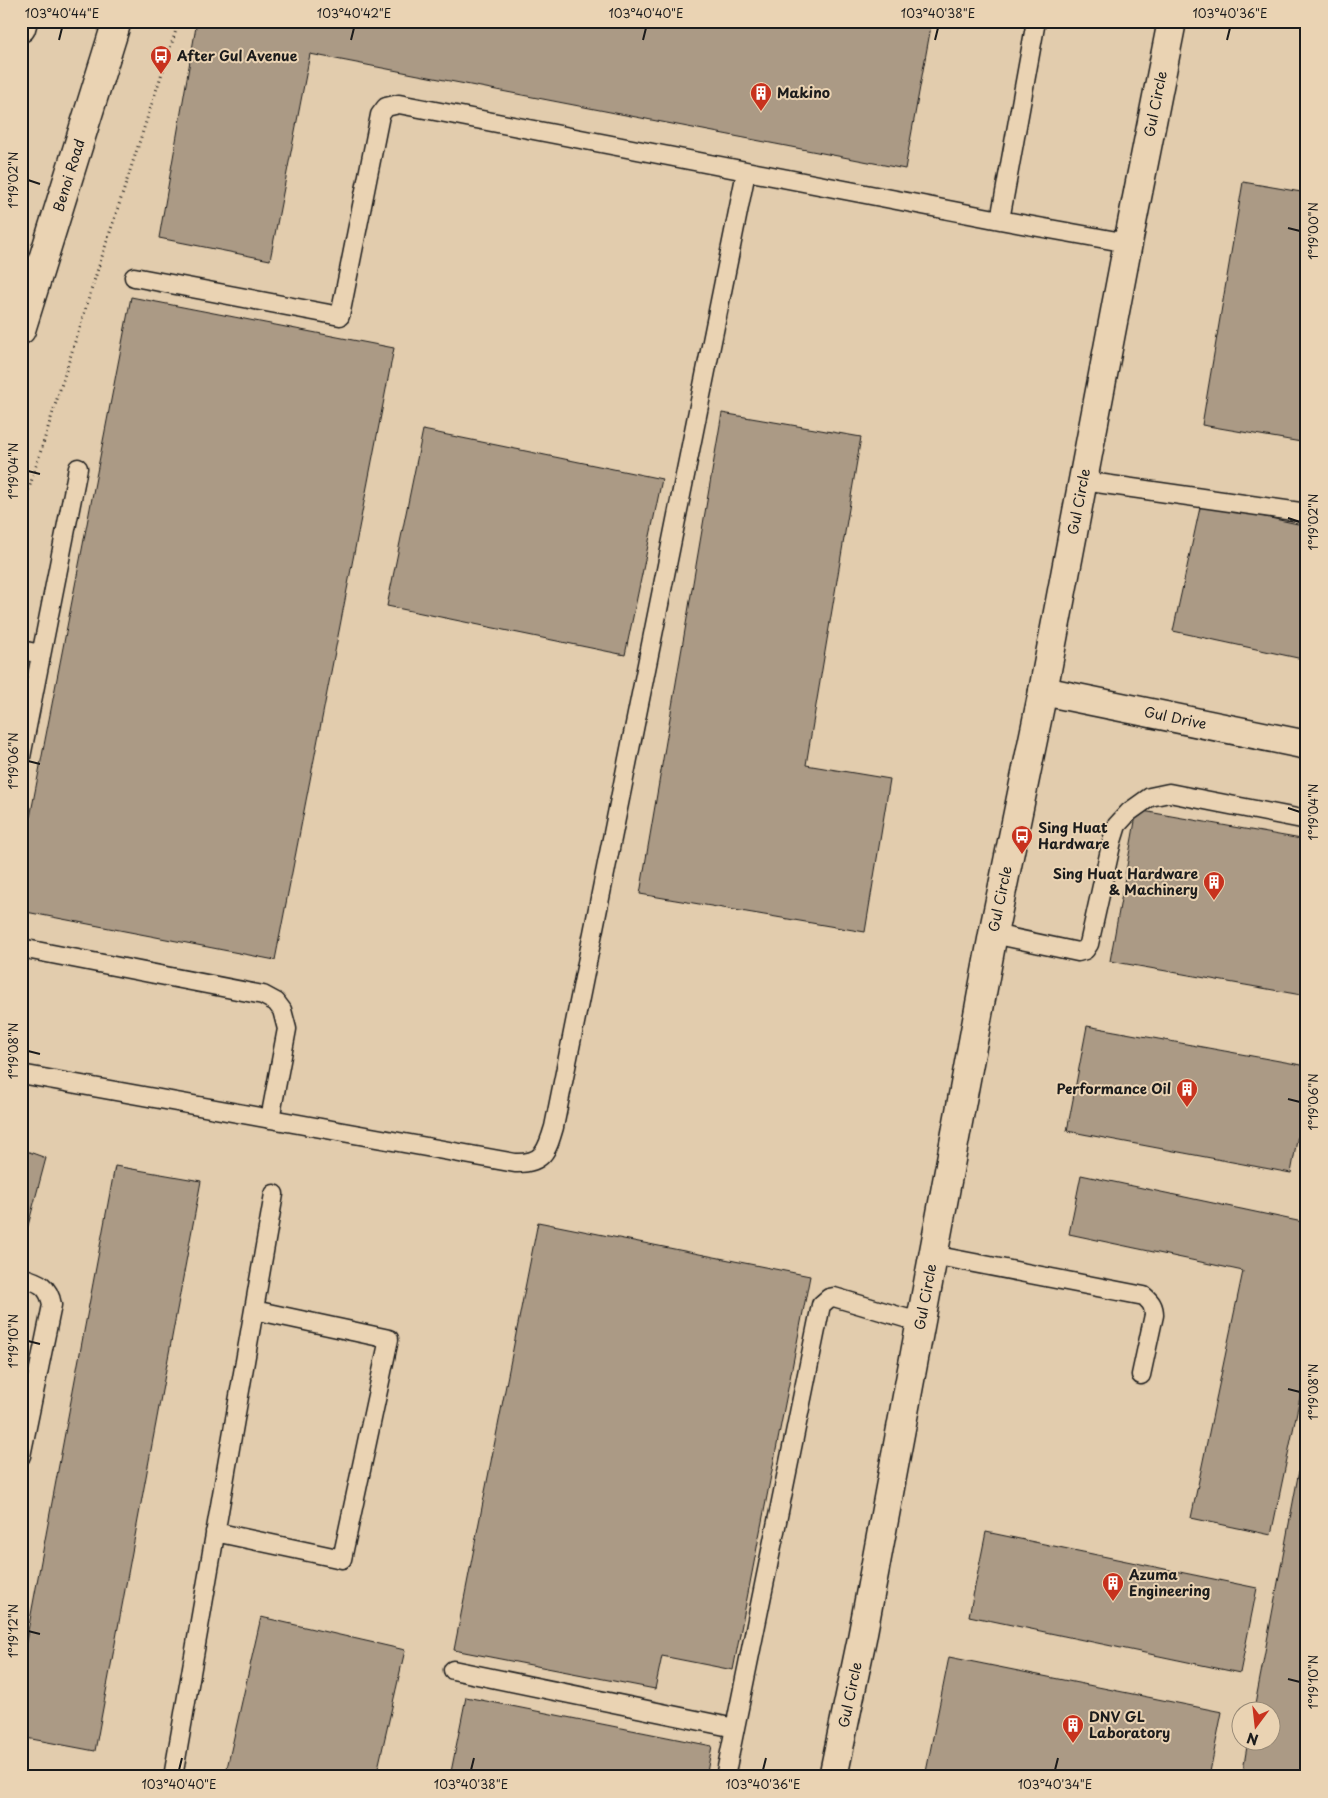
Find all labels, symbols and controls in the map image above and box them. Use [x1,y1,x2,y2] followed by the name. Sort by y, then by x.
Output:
[25,4,99,22] text: 103°40'44"E
[317,4,391,22] text: 103°40'42"E
[608,4,684,22] text: 103°40'40"E
[901,4,975,22] text: 103°40'38"E
[1192,4,1268,22] text: 103°40'36"E
[149,44,173,75] bus stop icon: After Gul Avenue
[176,45,298,66] place label: After Gul Avenue
[1138,69,1172,139] street label: Gul Circle
[749,81,773,112] building icon: Makino
[777,82,830,103] place label: Makino
[47,136,90,214] street label: Benoi Road
[4,152,22,208] text: 1°19'02"N
[1304,202,1322,260] text: 1°19'00"N
[4,443,22,499] text: 1°19'04"N
[1062,466,1095,536] street label: Gul Circle
[1304,494,1322,550] text: 1°19'02"N
[1142,701,1209,734] street label: Gul Drive
[4,732,22,790] text: 1°19'06"N
[1304,784,1322,840] text: 1°19'04"N
[1038,817,1110,854] place label: Sing Huat Hardware
[1010,824,1034,855] bus stop icon: Sing Huat Hardware
[1053,863,1198,900] place label: Sing Huat Hardware & Machinery
[983,864,1017,934] street label: Gul Circle
[1202,870,1226,901] building icon: Sing Huat Hardware & Machinery
[4,1023,22,1079] text: 1°19'08"N
[1304,1073,1322,1131] text: 1°19'06"N
[1175,1077,1199,1108] building icon: Performance Oil
[1056,1078,1171,1099] place label: Performance Oil
[909,1262,941,1332] street label: Gul Circle
[4,1314,22,1368] text: 1°19'10"N
[1304,1364,1322,1420] text: 1°19'08"N
[1128,1564,1210,1601] place label: Azuma Engineering
[1101,1571,1125,1602] building icon: Azuma Engineering
[4,1604,22,1658] text: 1°19'12"N
[1304,1655,1322,1709] text: 1°19'10"N
[833,1660,867,1730] street label: Gul Circle
[1230,1700,1280,1750] north arrow
[1089,1706,1170,1743] place label: DNV GL Laboratory
[1061,1713,1085,1744] building icon: DNV GL Laboratory
[1244,1727,1261,1751] text: N
[141,1775,217,1793] text: 103°40'40"E
[434,1775,508,1793] text: 103°40'38"E
[725,1775,801,1793] text: 103°40'36"E
[1018,1775,1092,1793] text: 103°40'34"E

